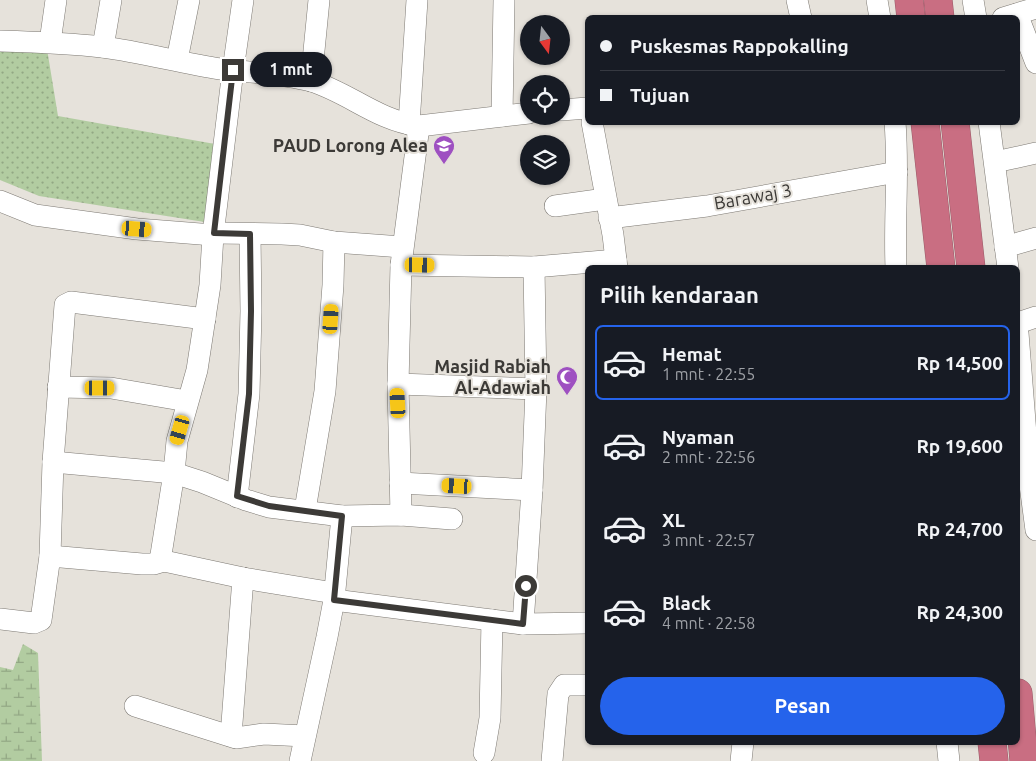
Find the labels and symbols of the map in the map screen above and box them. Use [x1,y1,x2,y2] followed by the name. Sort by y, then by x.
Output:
[520,15,570,65] north arrow
[250,52,333,88] callout: 1 mnt
[222,59,244,81] route end
[432,134,456,165] school or university icon: PAUD Lorong Alea
[273,135,428,155] place label: PAUD Lorong Alea
[712,179,793,213] street label: Barawaj 3
[121,220,152,238] car
[404,257,435,273] car
[322,304,339,334] car
[434,356,551,397] place label: Masjid Rabiah Al-Adawiah
[555,365,579,396] mosque icon: Masjid Rabiah Al-Adawiah
[85,381,115,396] car
[389,388,406,418] car
[168,414,191,446] car
[441,478,472,494] car
[515,575,537,597] route start

